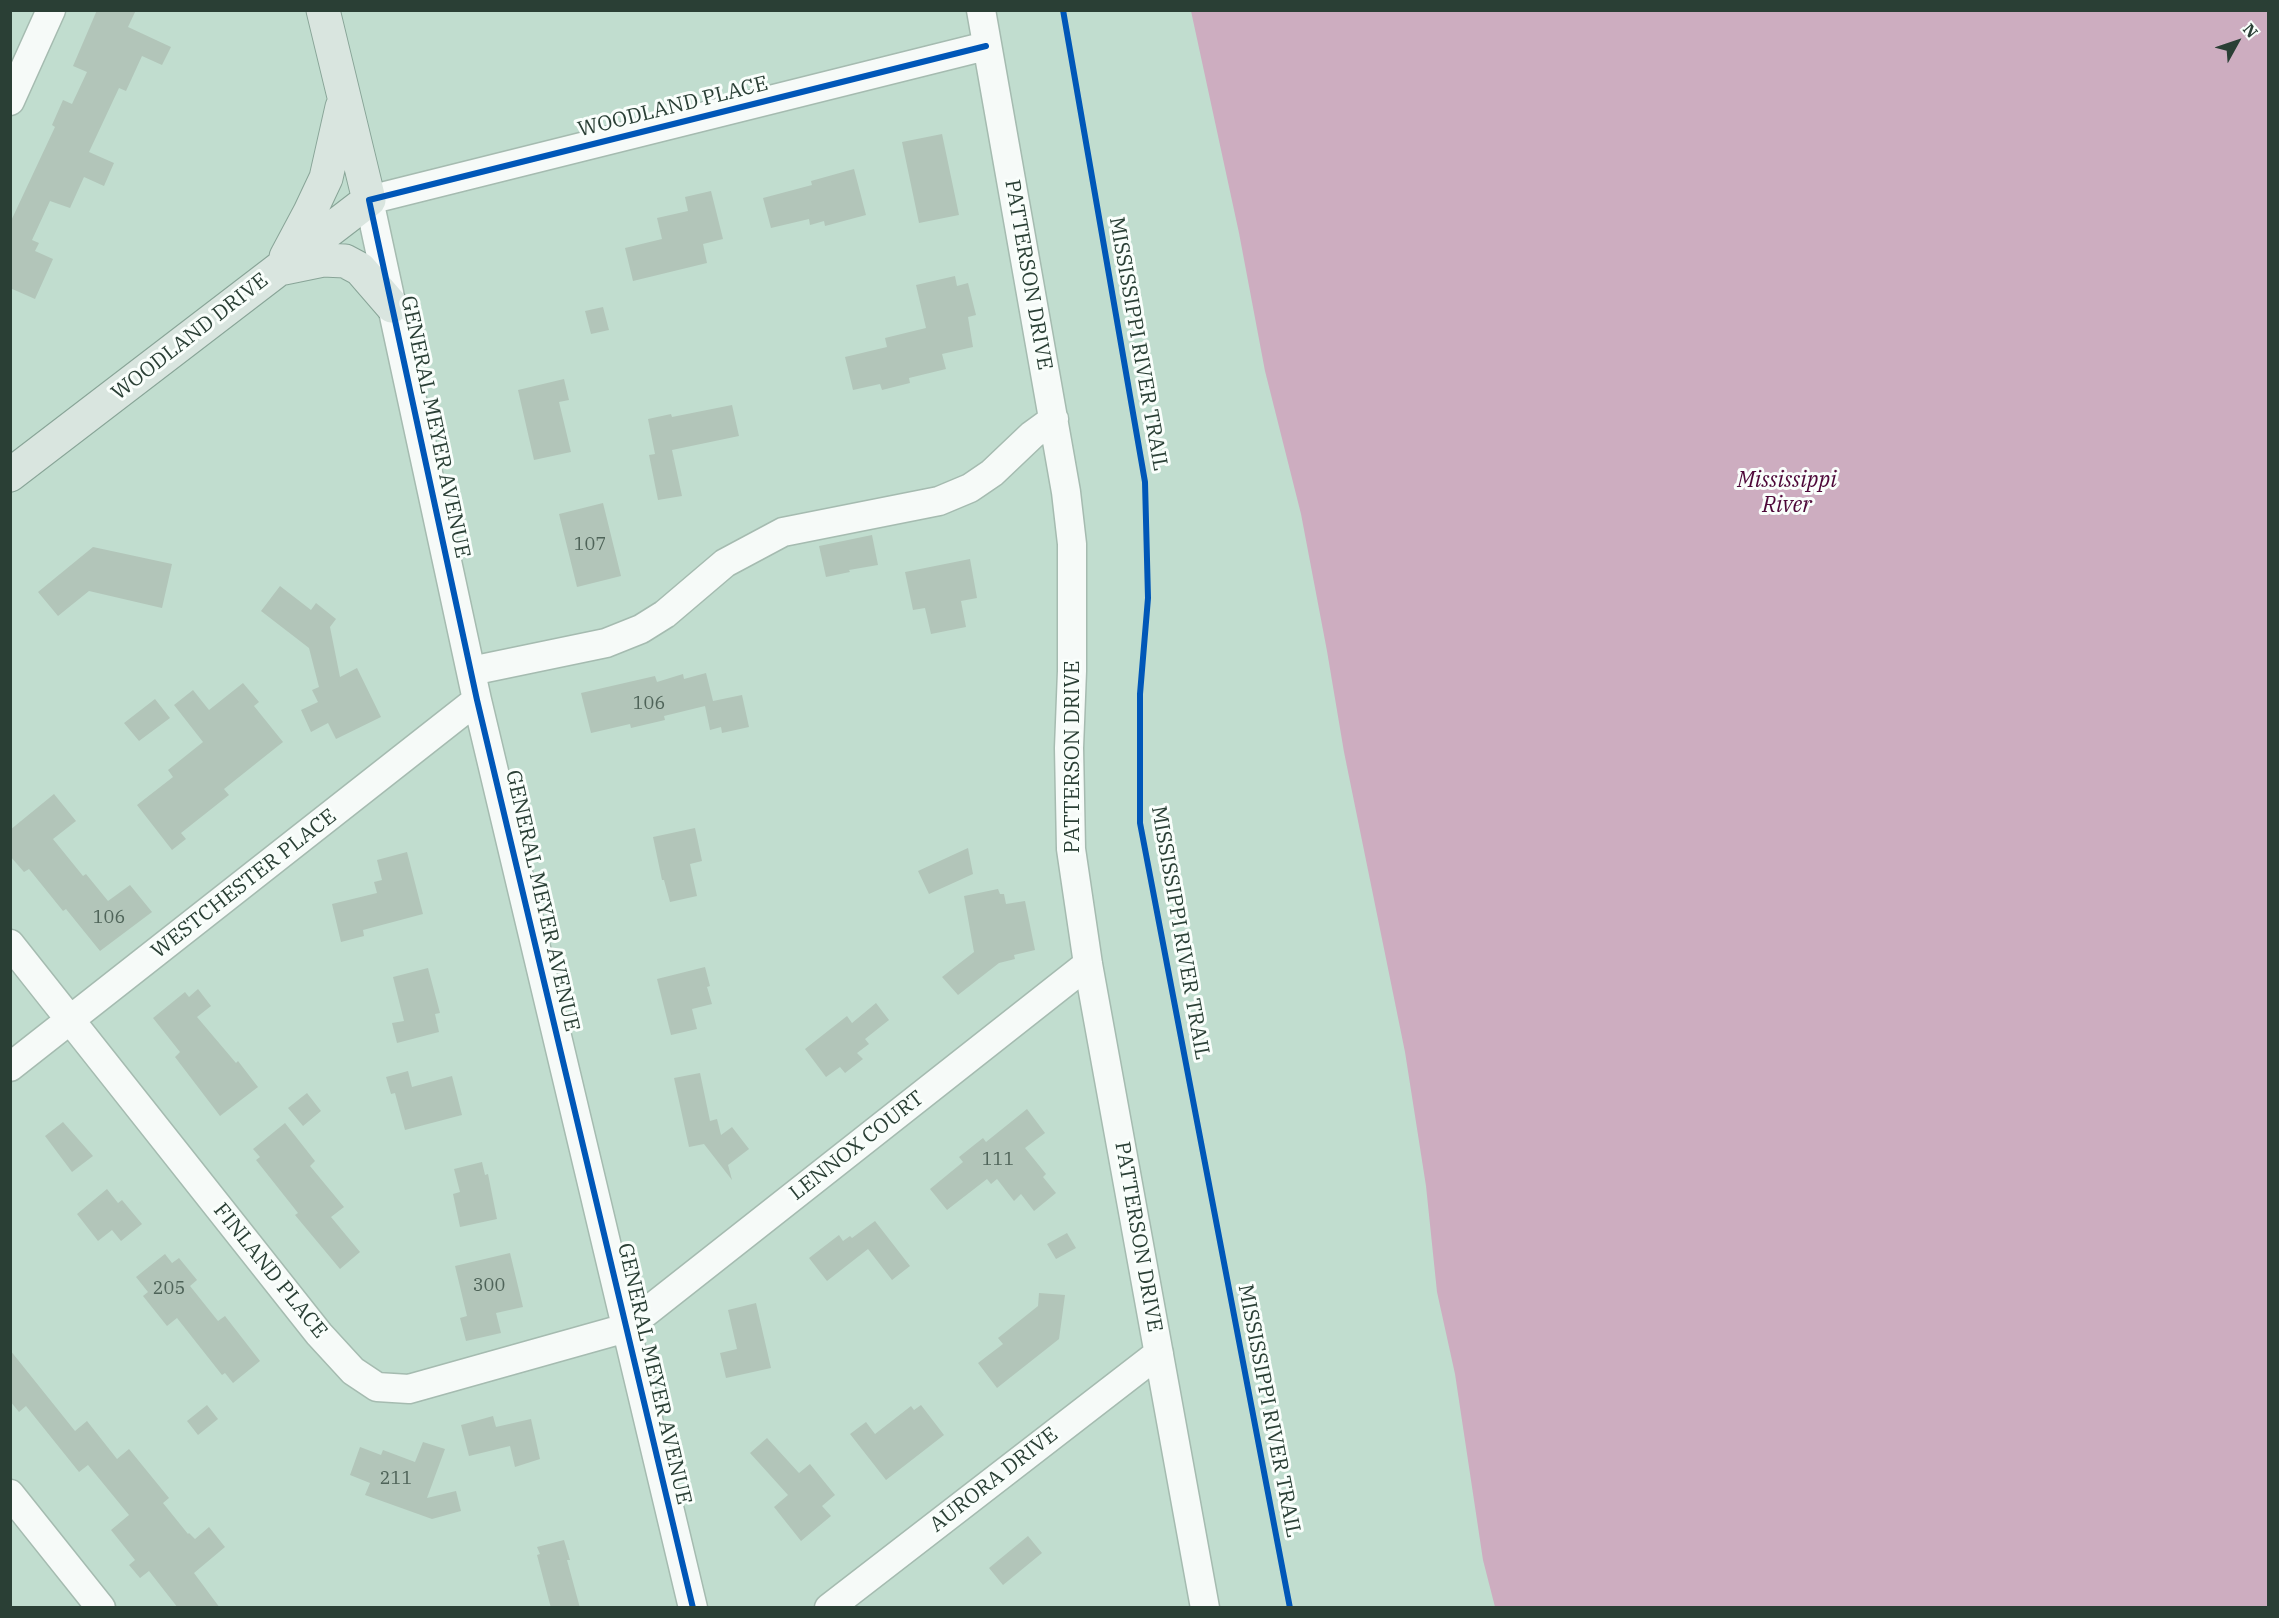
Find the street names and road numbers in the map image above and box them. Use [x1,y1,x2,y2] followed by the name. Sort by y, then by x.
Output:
[575,71,771,143] street label: WOODLAND PLACE
[999,178,1057,372] street label: PATTERSON DRIVE
[1103,215,1173,473] street label: MISSISSIPPI RIVER TRAIL
[107,268,273,406] street label: WOODLAND DRIVE
[395,294,475,560] street label: GENERAL MEYER AVENUE
[1060,660,1086,854] street label: PATTERSON DRIVE
[500,768,584,1034] street label: GENERAL MEYER AVENUE
[146,804,342,964] street label: WESTCHESTER PLACE
[1145,804,1215,1062] street label: MISSISSIPPI RIVER TRAIL
[785,1086,929,1206] street label: LENNOX COURT
[1109,1140,1167,1334] street label: PATTERSON DRIVE
[208,1198,332,1344] street label: FINLAND PLACE
[612,1241,696,1507] street label: GENERAL MEYER AVENUE
[1232,1282,1306,1540] street label: MISSISSIPPI RIVER TRAIL
[925,1422,1063,1538] street label: AURORA DRIVE

